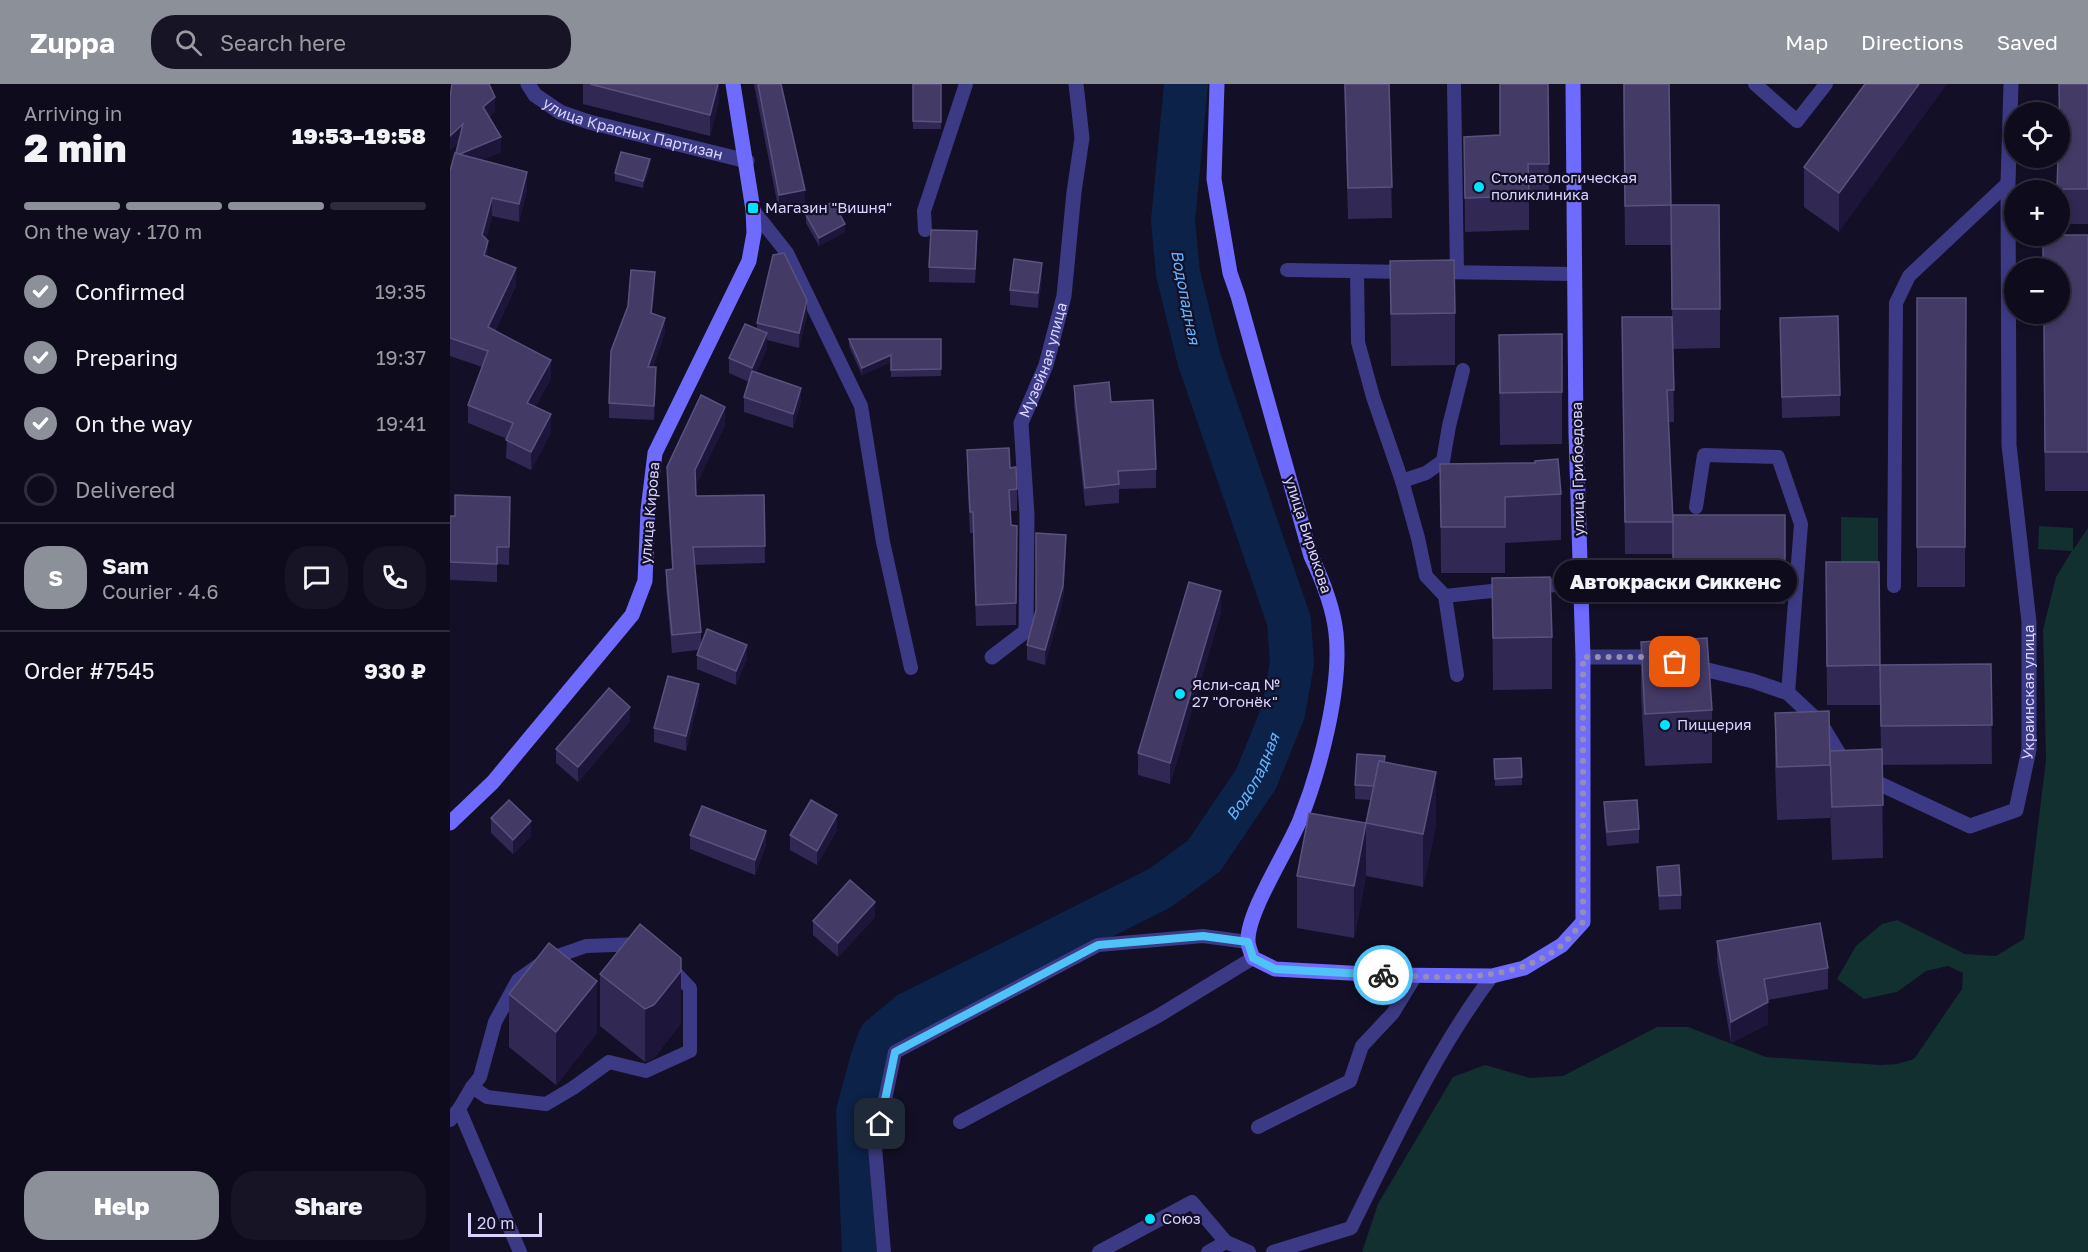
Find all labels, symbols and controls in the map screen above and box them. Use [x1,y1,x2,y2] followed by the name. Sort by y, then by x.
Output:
[151,15,571,69] search box
[30,26,115,59] text: Zuppa
[172,26,205,59] icon: search
[220,29,346,56] text: Search here
[1785,29,1828,55] text: Map
[1861,29,1964,55] text: Directions
[1997,29,2058,55] text: Saved
[540,93,725,163] street label: улица Красных Партизан
[24,101,122,125] text: Arriving in
[2004,102,2070,324] map controls
[2004,102,2070,168] button: locate
[292,122,426,149] text: 19:53–19:58
[24,124,127,171] text: 2 min
[1491,168,1637,203] place label: Стоматологическая поликлиника
[1472,180,1486,194] marker: Стоматологическая поликлиника
[2004,180,2070,246] button: +
[765,198,892,216] place label: Магазин "Вишня"
[746,201,760,215] marker: Магазин "Вишня"
[24,219,202,243] text: On the way · 170 m
[1167,248,1205,347] water label: Водопадная
[2004,258,2070,324] button: −
[24,275,57,308] icon: check
[75,278,185,305] text: Confirmed
[375,279,426,303] text: 19:35
[1014,300,1070,420] street label: Музейная улица
[24,341,57,374] icon: check
[75,344,178,371] text: Preparing
[376,345,426,369] text: 19:37
[1567,402,1587,536] street label: улица Грибоедова
[24,407,57,440] icon: check
[75,410,193,437] text: On the way
[376,411,426,435] text: 19:41
[636,461,662,565] street label: улица Кирова
[1282,474,1336,595] street label: улица Бирюкова
[75,476,175,503] text: Delivered
[285,546,348,609] button: chat
[363,546,426,609] button: phone
[102,552,149,579] text: Sam
[1554,560,1796,602] callout: Автокраски Сиккенс
[48,564,63,591] text: S
[1570,569,1781,593] text: Автокраски Сиккенс
[102,579,219,603] text: Courier · 4.6
[2017,625,2037,762] street label: Украинская улица
[1649,636,1700,687] pin
[1658,645,1691,678] icon: bag
[24,657,155,684] text: Order #7545
[364,657,426,684] text: 930 ₽
[1192,675,1280,710] place label: Ясли-сад № 27 "Огонёк"
[1173,687,1187,701] marker: Ясли-сад № 27 "Огонёк"
[1677,715,1752,733] place label: Пиццерия
[1658,718,1672,732] marker: Пиццерия
[1221,729,1284,824] water label: Водопадная
[1353,945,1413,1005] courier
[1367,959,1400,992] icon: bike
[854,1098,905,1149] pin
[863,1107,896,1140] icon: home
[24,1171,219,1240] button: Help
[231,1171,426,1240] button: Share
[1162,1209,1201,1227] place label: Союз
[468,1210,542,1238] scale bar
[1143,1212,1157,1226] marker: Союз
[477,1213,514,1233] text: 20 m

